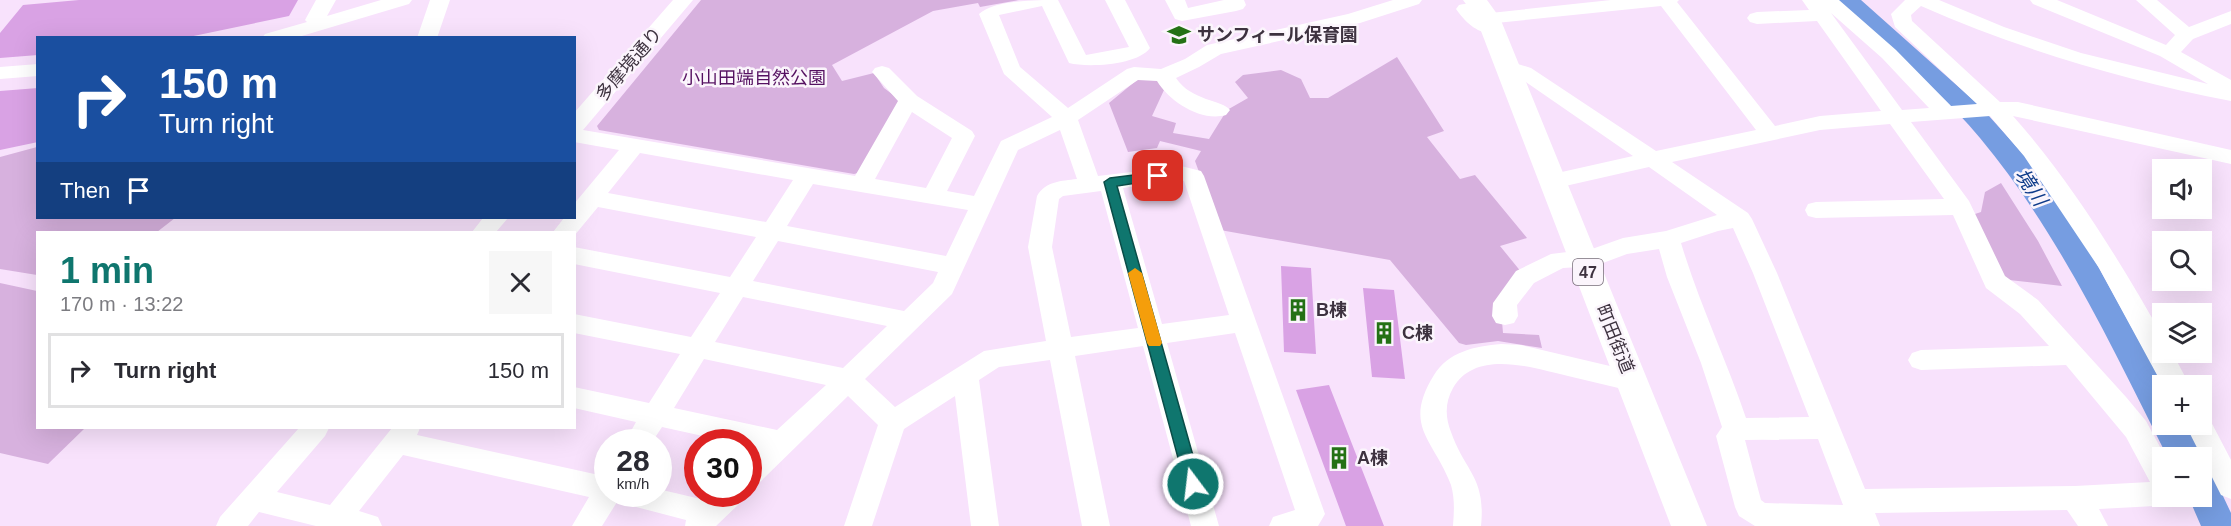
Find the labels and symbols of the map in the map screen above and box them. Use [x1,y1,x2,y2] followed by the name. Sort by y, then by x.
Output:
[1166,22,1192,48] school or university icon: サンフィール保育園
[592,23,666,105] street label: 多摩境通り
[1197,25,1358,45] place label: サンフィール保育園
[682,68,826,88] park label: 小山田端自然公園
[1132,150,1183,201] pin
[2011,164,2052,211] water label: 境川
[1573,259,1603,285] road number: 47
[1285,297,1311,323] building icon: B棟
[1316,300,1347,320] place label: B棟
[1592,302,1638,376] street label: 町田街道
[1371,320,1397,346] building icon: C棟
[1402,323,1433,343] place label: C棟
[684,429,762,507] speed limit sign: 30
[1326,445,1352,471] building icon: A棟
[1357,448,1388,468] place label: A棟
[1161,452,1225,516] position arrow

